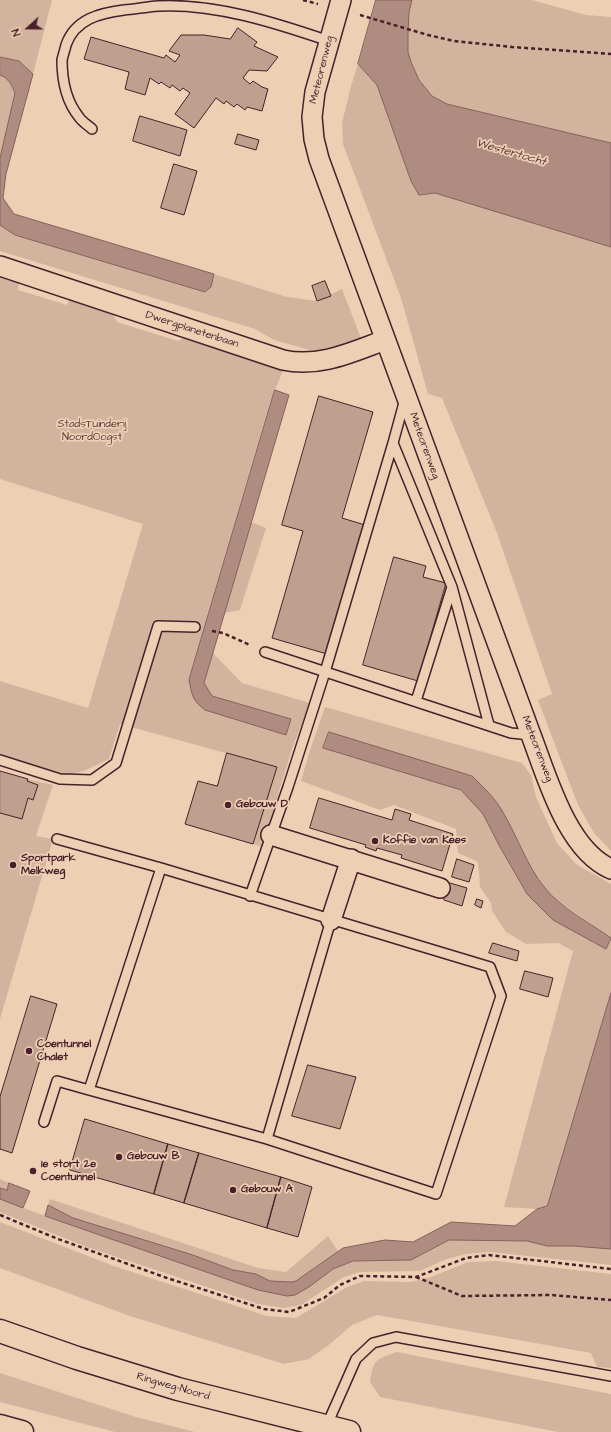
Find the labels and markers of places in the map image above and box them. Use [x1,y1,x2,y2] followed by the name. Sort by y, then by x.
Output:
[236,798,288,812] place label: Gebouw D
[223,800,233,810] marker: Gebouw D
[383,834,466,848] place label: Koffie van Kees
[370,836,380,846] marker: Koffie van Kees
[21,852,75,878] place label: Sportpark Melkweg
[8,860,18,870] marker: Sportpark Melkweg
[37,1038,91,1064] place label: Coentunnel Chalet
[24,1046,34,1056] marker: Coentunnel Chalet
[127,1150,180,1164] place label: Gebouw B
[114,1152,124,1162] marker: Gebouw B
[41,1158,96,1184] place label: 1e stort 2e Coentunnel
[28,1166,38,1176] marker: 1e stort 2e Coentunnel
[241,1183,293,1197] place label: Gebouw A
[228,1185,238,1195] marker: Gebouw A

